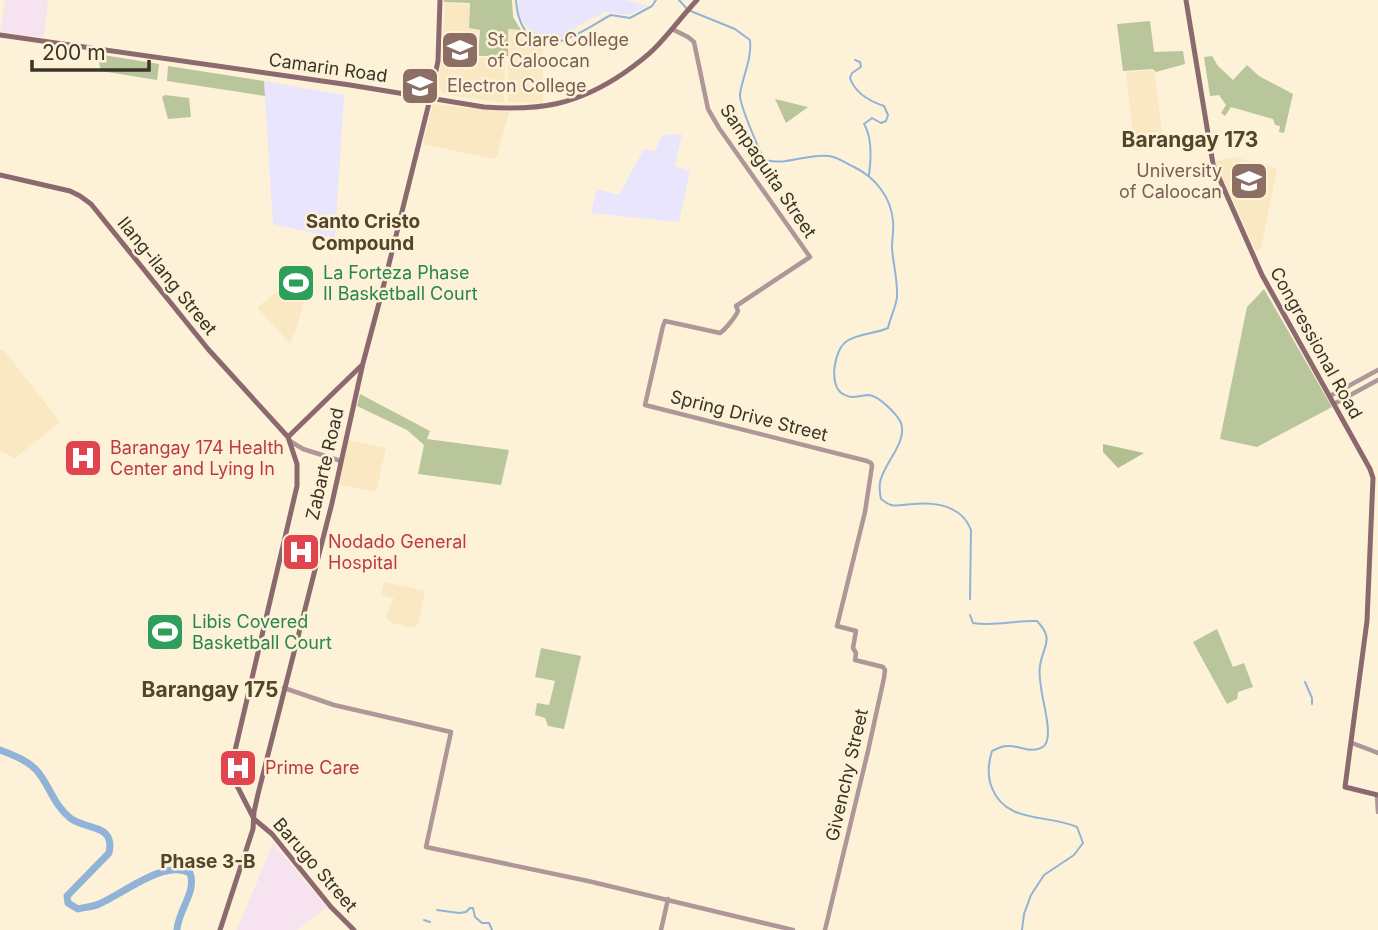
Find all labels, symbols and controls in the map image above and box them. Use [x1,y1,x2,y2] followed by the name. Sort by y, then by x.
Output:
[32,28,149,72] scale bar
[439,29,481,71] school or university icon: St. Clare College of Caloocan
[487,29,629,71] place label: St. Clare College of Caloocan
[42,40,106,65] text: 200 m
[267,49,389,86] street label: Camarin Road
[399,65,441,107] school or university icon: Electron College
[447,75,587,96] place label: Electron College
[716,100,821,242] street label: Sampaguita Street
[1122,127,1258,152] district label: Barangay 173
[1119,160,1222,202] place label: University of Caloocan
[1228,160,1270,202] school or university icon: University of Caloocan
[306,210,420,255] district label: Santo Cristo Compound
[113,212,221,339] street label: Ilang-ilang Street
[275,262,317,304] sports icon: La Forteza Phase II Basketball Court
[323,262,478,304] place label: La Forteza Phase II Basketball Court
[1266,263,1367,422] street label: Congressional Road
[668,386,830,445] street label: Spring Drive Street
[301,406,348,522] street label: Zabarte Road
[62,437,104,479] hospital icon: Barangay 174 Health Center and Lying In
[110,437,284,479] place label: Barangay 174 Health Center and Lying In
[280,531,322,573] hospital icon: Nodado General Hospital
[328,531,467,573] place label: Nodado General Hospital
[144,611,186,653] sports icon: Libis Covered Basketball Court
[192,611,332,653] place label: Libis Covered Basketball Court
[142,677,278,702] district label: Barangay 175
[821,706,872,843] street label: Givenchy Street
[217,747,259,789] hospital icon: Prime Care
[265,757,359,778] place label: Prime Care
[269,814,362,916] street label: Barugo Street
[160,850,256,873] district label: Phase 3-B

